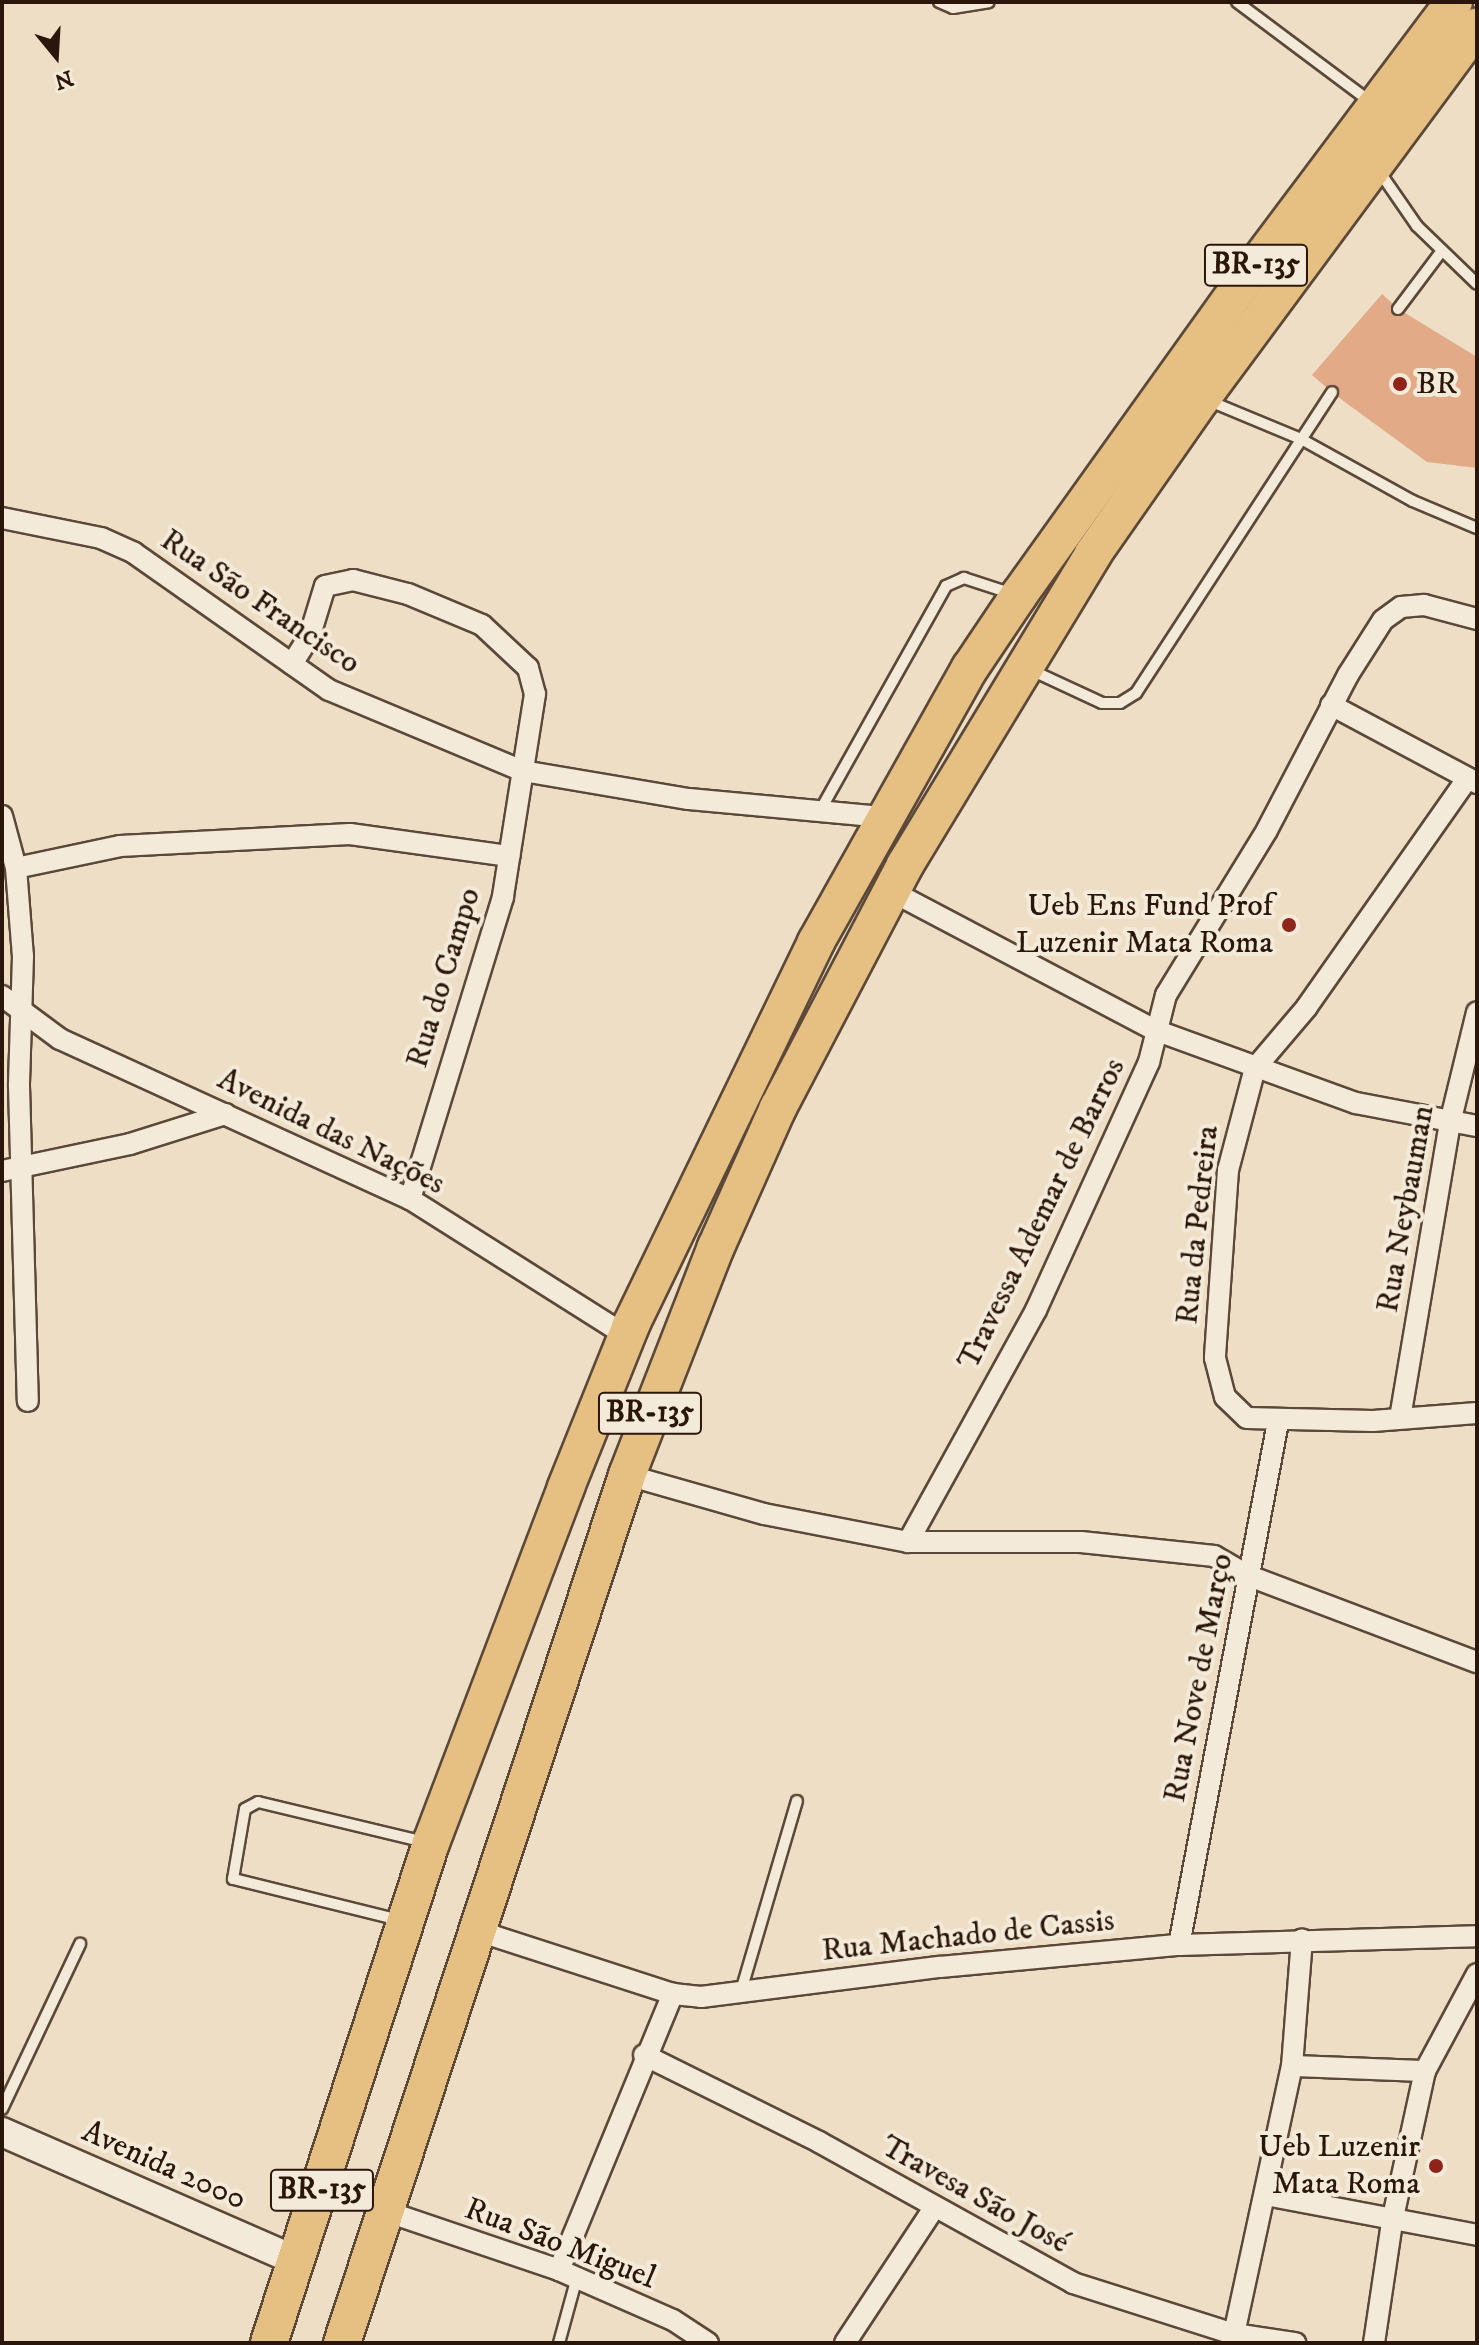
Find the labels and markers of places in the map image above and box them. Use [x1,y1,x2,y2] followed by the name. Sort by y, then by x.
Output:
[1416,365,1457,403] place label: BR
[1391,375,1409,393] marker: BR
[1016,888,1273,963] place label: Ueb Ens Fund Prof Luzenir Mata Roma
[1280,916,1298,934] marker: Ueb Ens Fund Prof Luzenir Mata Roma
[1258,2129,1420,2204] place label: Ueb Luzenir Mata Roma
[1427,2157,1445,2175] marker: Ueb Luzenir Mata Roma

